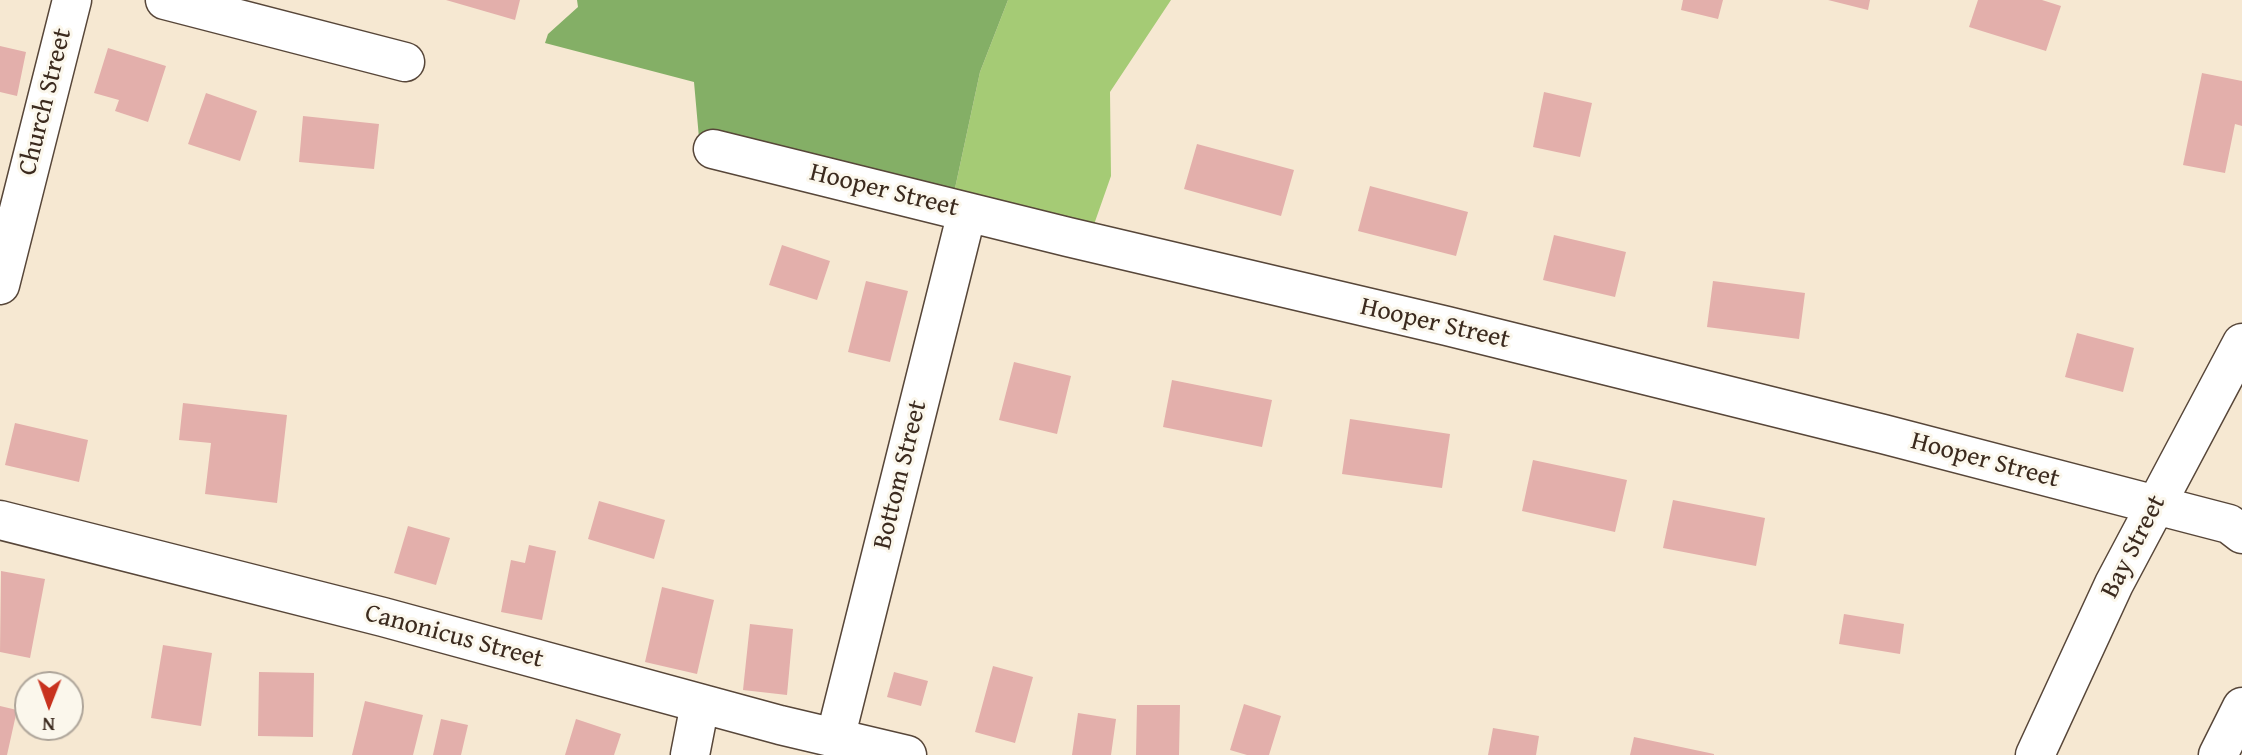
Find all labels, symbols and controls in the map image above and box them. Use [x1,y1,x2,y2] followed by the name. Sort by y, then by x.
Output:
[13,25,79,179] street label: Church Street
[806,157,962,225] street label: Hooper Street
[1357,292,1513,356] street label: Hooper Street
[867,397,935,553] street label: Bottom Street
[1907,426,2063,496] street label: Hooper Street
[2095,490,2173,604] street label: Bay Street
[361,598,547,676] street label: Canonicus Street
[14,671,84,741] north arrow
[42,711,55,739] text: N

